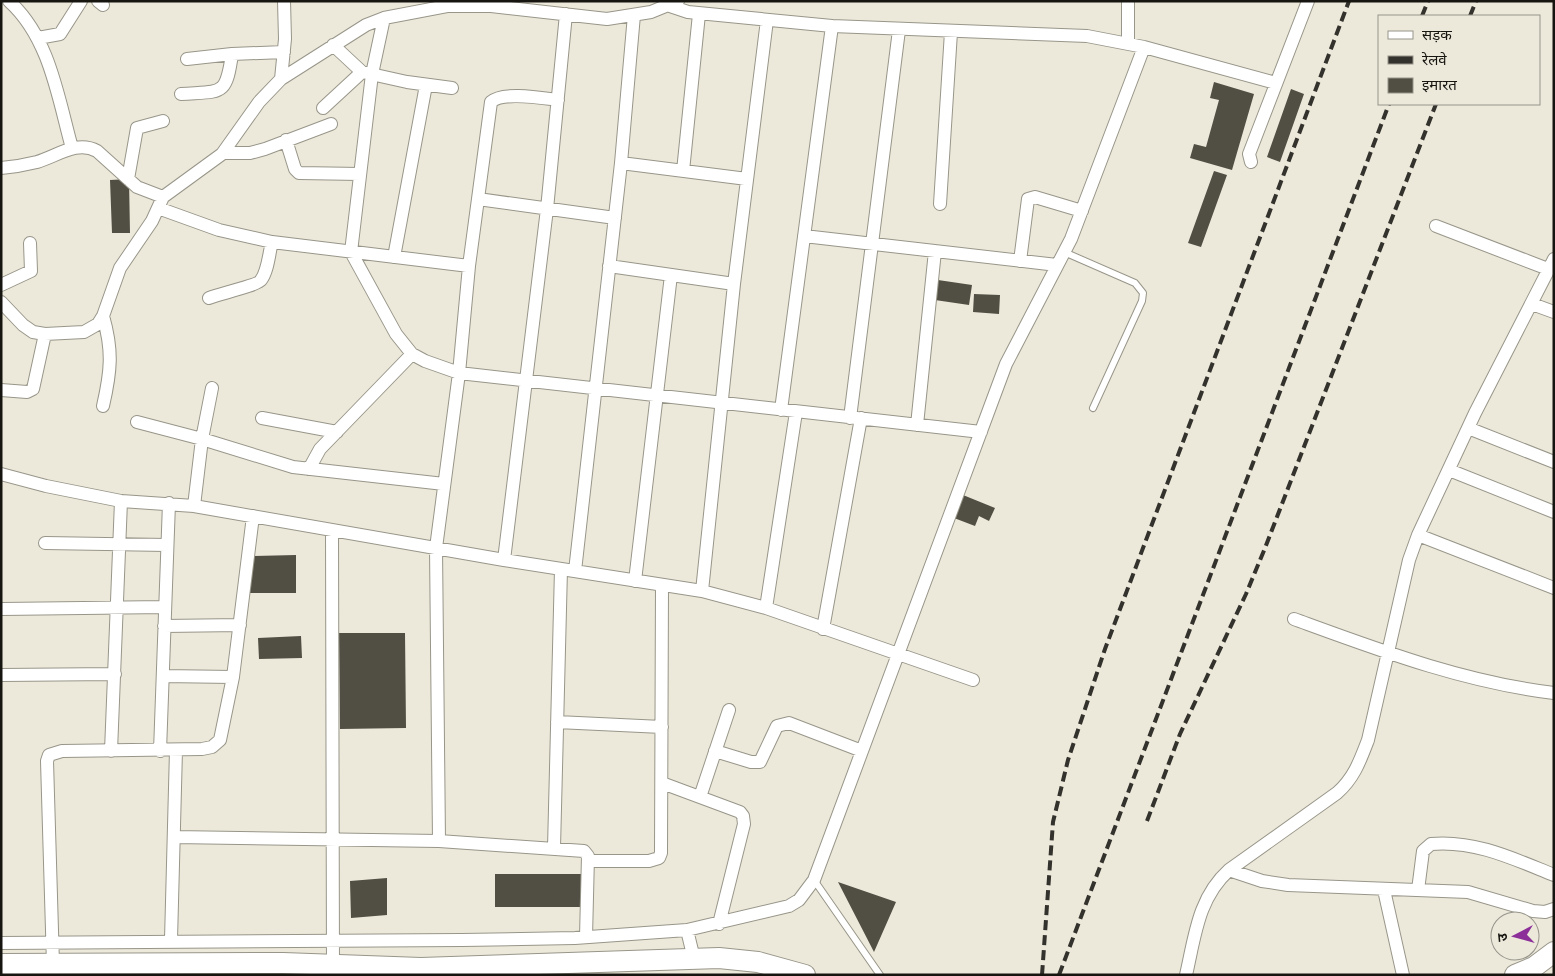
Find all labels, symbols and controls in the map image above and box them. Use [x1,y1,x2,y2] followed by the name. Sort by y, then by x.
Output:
[1378,15,1540,105] legend
[1422,28,1452,43] text: सड़क
[1421,51,1447,68] text: रेलवे
[1422,78,1457,93] text: इमारत
[1490,911,1540,961] north arrow
[1496,932,1510,942] text: उ

